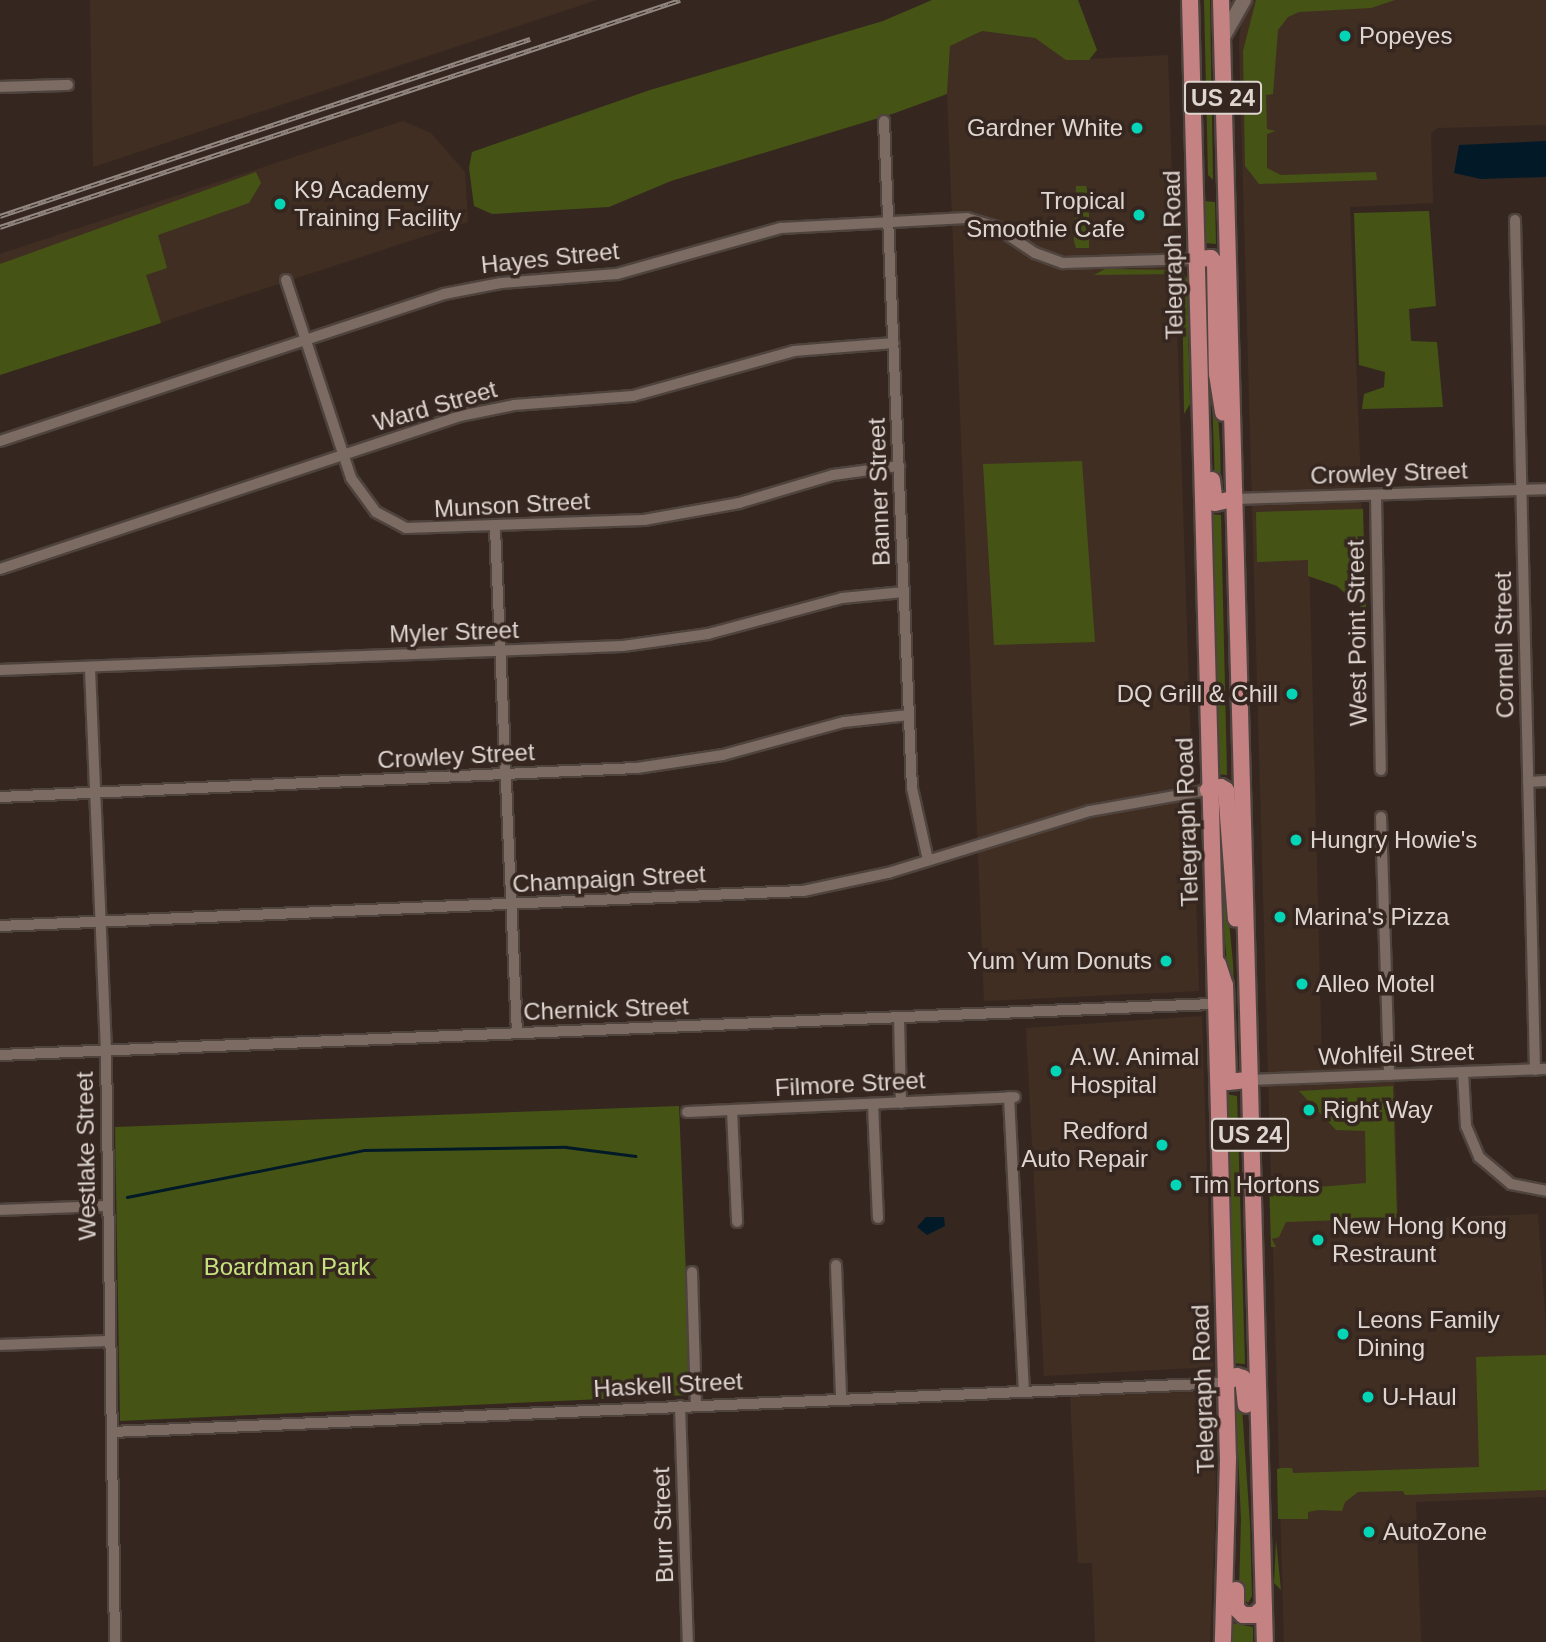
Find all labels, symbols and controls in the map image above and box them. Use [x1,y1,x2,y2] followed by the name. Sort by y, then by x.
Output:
[1359,22,1452,50] place label: Popeyes
[1337,28,1353,44] marker: Popeyes
[1183,78,1263,118] road number: US 24
[967,114,1123,142] place label: Gardner White
[1129,120,1145,136] marker: Gardner White
[1157,170,1189,340] street label: Telegraph Road
[294,176,461,232] place label: K9 Academy Training Facility
[966,187,1125,243] place label: Tropical Smoothie Cafe
[272,196,288,212] marker: K9 Academy Training Facility
[1131,207,1147,223] marker: Tropical Smoothie Cafe
[480,236,620,280] street label: Hayes Street
[370,375,500,437] street label: Ward Street
[862,417,896,567] street label: Banner Street
[1310,456,1468,490] street label: Crowley Street
[433,487,591,523] street label: Munson Street
[1341,540,1373,726] street label: West Point Street
[1488,571,1520,719] street label: Cornell Street
[389,615,519,649] street label: Myler Street
[1117,680,1278,708] place label: DQ Grill & Chill
[1284,686,1300,702] marker: DQ Grill & Chill
[1170,737,1204,907] street label: Telegraph Road
[377,738,535,774] street label: Crowley Street
[1310,826,1477,854] place label: Hungry Howie's
[1288,832,1304,848] marker: Hungry Howie's
[512,860,706,898] street label: Champaign Street
[1294,903,1449,931] place label: Marina's Pizza
[1272,909,1288,925] marker: Marina's Pizza
[967,947,1152,975] place label: Yum Yum Donuts
[1158,953,1174,969] marker: Yum Yum Donuts
[1316,970,1435,998] place label: Alleo Motel
[1294,976,1310,992] marker: Alleo Motel
[523,992,689,1026] street label: Chernick Street
[1318,1037,1474,1071] street label: Wohlfeil Street
[1070,1043,1201,1099] place label: A.W. Animal Hospital
[1048,1063,1064,1079] marker: A.W. Animal Hospital
[774,1066,926,1102] street label: Filmore Street
[70,1071,102,1241] street label: Westlake Street
[1323,1096,1433,1124] place label: Right Way
[1301,1102,1317,1118] marker: Right Way
[1210,1116,1290,1154] road number: US 24
[1021,1117,1148,1173] place label: Redford Auto Repair
[1154,1137,1170,1153] marker: Redford Auto Repair
[1190,1171,1320,1199] place label: Tim Hortons
[1168,1177,1184,1193] marker: Tim Hortons
[1332,1212,1507,1268] place label: New Hong Kong Restraunt
[1310,1232,1326,1248] marker: New Hong Kong Restraunt
[204,1253,370,1281] park label: Boardman Park
[1186,1304,1220,1474] street label: Telegraph Road
[1357,1306,1500,1362] place label: Leons Family Dining
[1335,1326,1351,1342] marker: Leons Family Dining
[593,1367,743,1403] street label: Haskell Street
[1382,1383,1457,1411] place label: U-Haul
[1360,1389,1376,1405] marker: U-Haul
[647,1467,679,1583] street label: Burr Street
[1383,1518,1487,1546] place label: AutoZone
[1361,1524,1377,1540] marker: AutoZone

